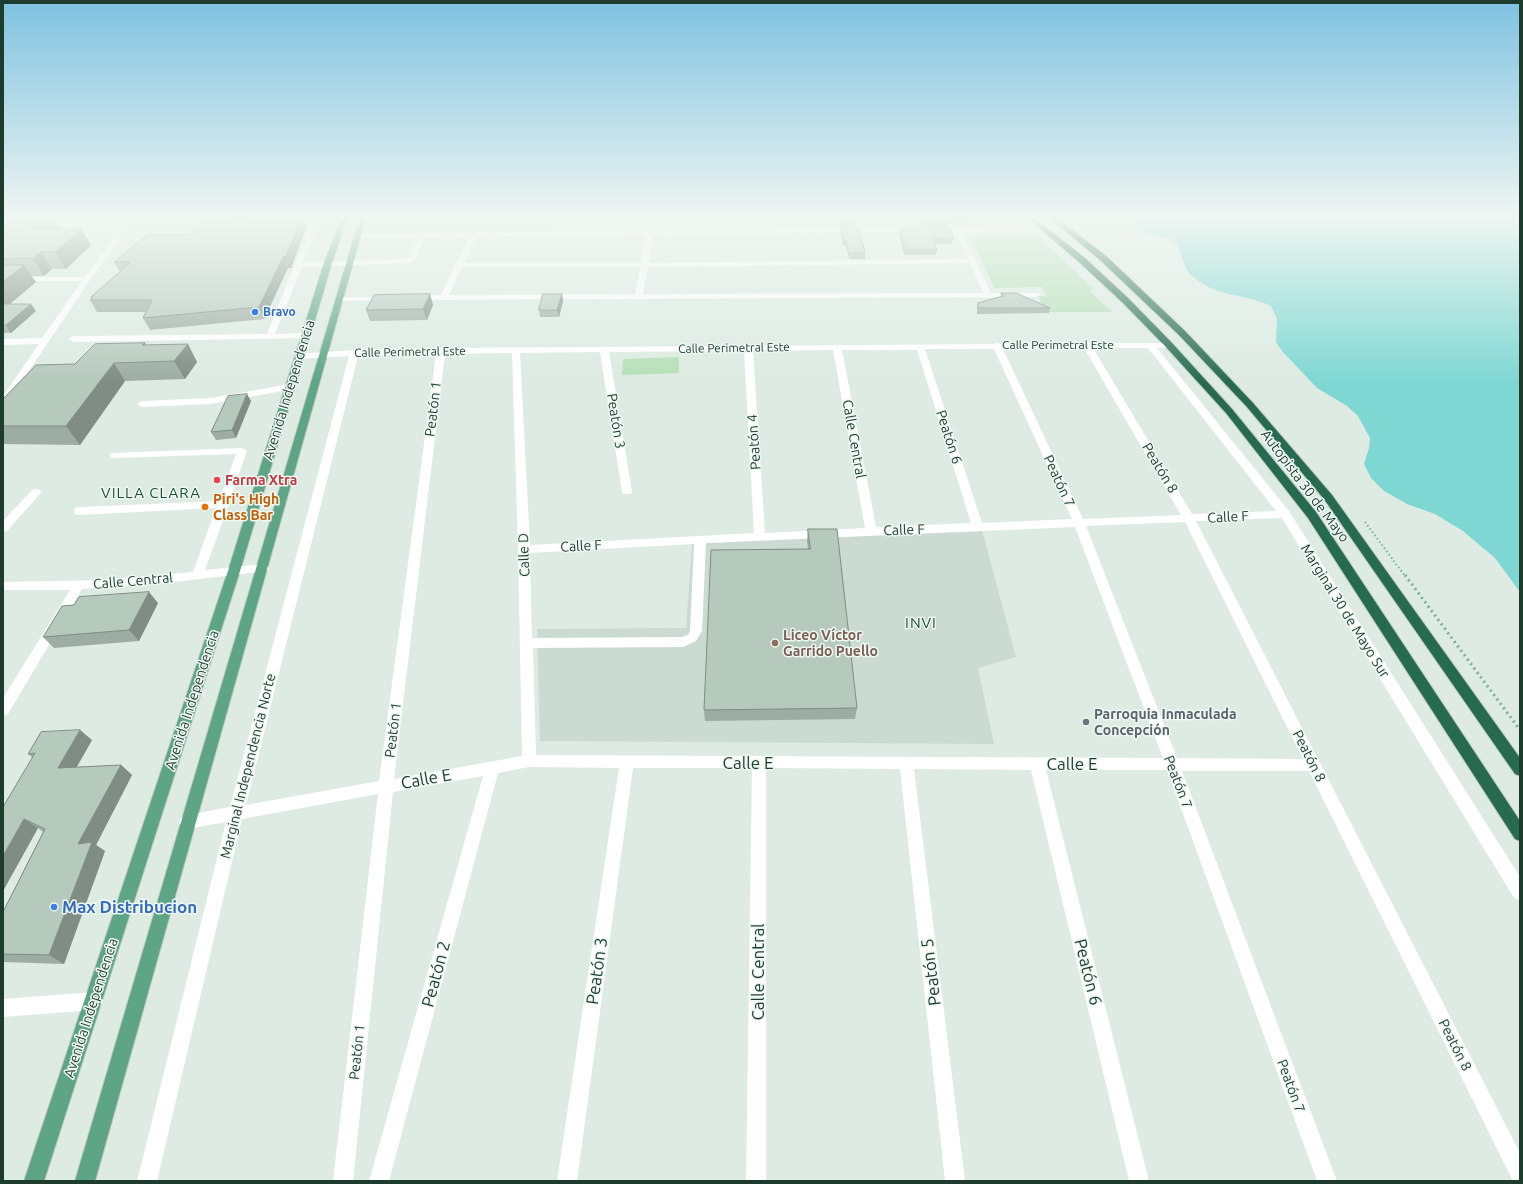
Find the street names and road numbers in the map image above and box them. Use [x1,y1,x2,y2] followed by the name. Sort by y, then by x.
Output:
[260,318,318,462] street label: Avenida Independencia
[1002,338,1114,352] street label: Calle Perimetral Este
[678,340,790,356] street label: Calle Perimetral Este
[354,344,466,360] street label: Calle Perimetral Este
[421,380,445,438] street label: Peatón 1
[603,392,629,450] street label: Peatón 3
[839,398,869,480] street label: Calle Central
[932,408,966,466] street label: Peatón 6
[744,414,764,470] street label: Peatón 4
[1257,426,1353,546] street label: Autopista 30 de Mayo
[1138,440,1182,496] street label: Peatón 8
[1040,452,1078,510] street label: Peatón 7
[1207,508,1249,526] street label: Calle F
[883,521,925,539] street label: Calle F
[515,533,533,577] street label: Calle D
[560,537,602,555] street label: Calle F
[1297,541,1393,681] street label: Marginal 30 de Mayo Sur
[92,569,174,593] street label: Calle Central
[161,628,223,772] street label: Avenida Independencia
[217,672,279,860] street label: Marginal Independencia Norte
[381,701,405,759] street label: Peatón 1
[1289,727,1329,785] street label: Peatón 8
[723,753,773,773] street label: Calle E
[1160,753,1196,811] street label: Peatón 7
[1047,754,1097,774] street label: Calle E
[399,765,453,793] street label: Calle E
[748,923,768,1021] street label: Calle Central
[60,936,122,1080] street label: Avenida Independencia
[582,936,612,1006] street label: Peatón 3
[917,937,945,1007] street label: Peatón 5
[1070,937,1106,1007] street label: Peatón 6
[417,939,455,1009] street label: Peatón 2
[1435,1016,1475,1074] street label: Peatón 8
[346,1023,368,1081] street label: Peatón 1
[1274,1057,1308,1115] street label: Peatón 7

